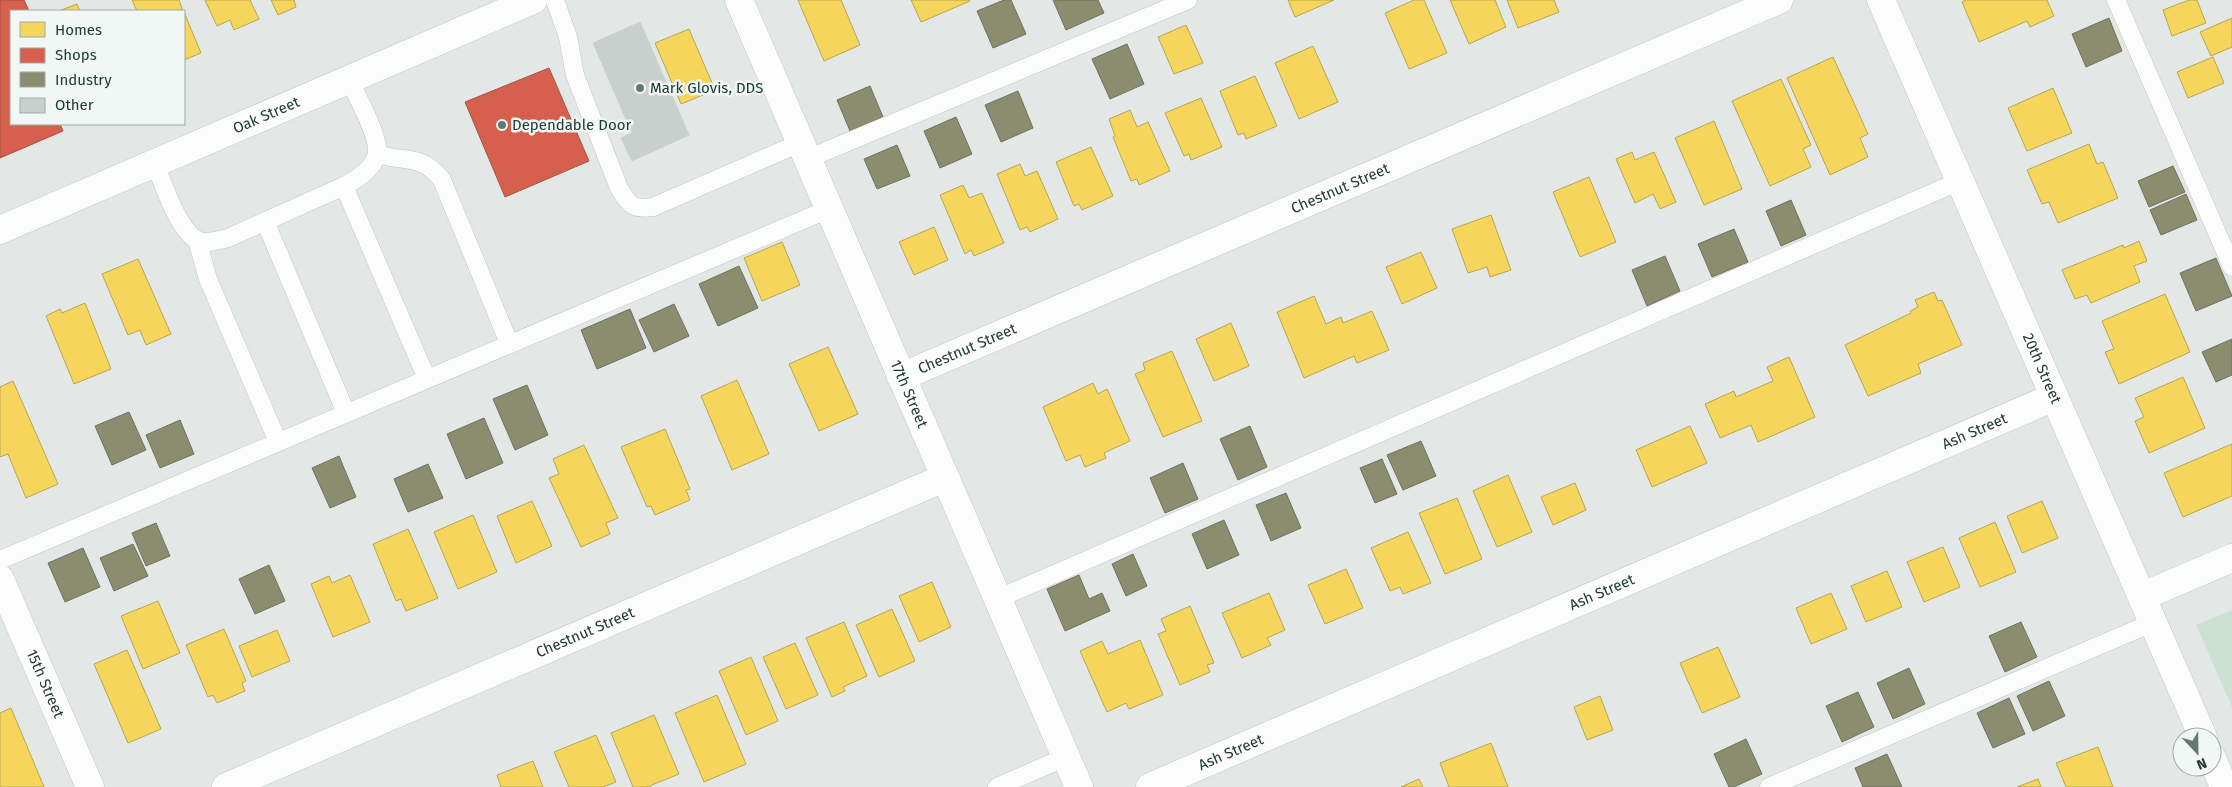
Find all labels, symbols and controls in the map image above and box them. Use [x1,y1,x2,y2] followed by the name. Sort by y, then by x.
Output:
[10,10,185,125] legend
[55,21,102,39] text: Homes
[55,46,97,64] text: Shops
[55,71,112,89] text: Industry
[650,79,763,97] place label: Mark Glovis, DDS
[634,82,646,94] marker: Mark Glovis, DDS
[230,93,303,137] street label: Oak Street
[55,96,94,114] text: Other
[512,116,631,134] place label: Dependable Door
[496,119,508,131] marker: Dependable Door
[1288,159,1393,217] street label: Chestnut Street
[915,319,1020,378] street label: Chestnut Street
[2019,331,2065,407] street label: 20th Street
[887,357,932,431] street label: 17th Street
[1939,409,2010,453] street label: Ash Street
[1566,570,1638,614] street label: Ash Street
[533,603,638,662] street label: Chestnut Street
[23,647,68,721] street label: 15th Street
[2172,727,2222,777] north arrow
[1195,730,1267,774] street label: Ash Street
[2194,754,2209,773] text: N

